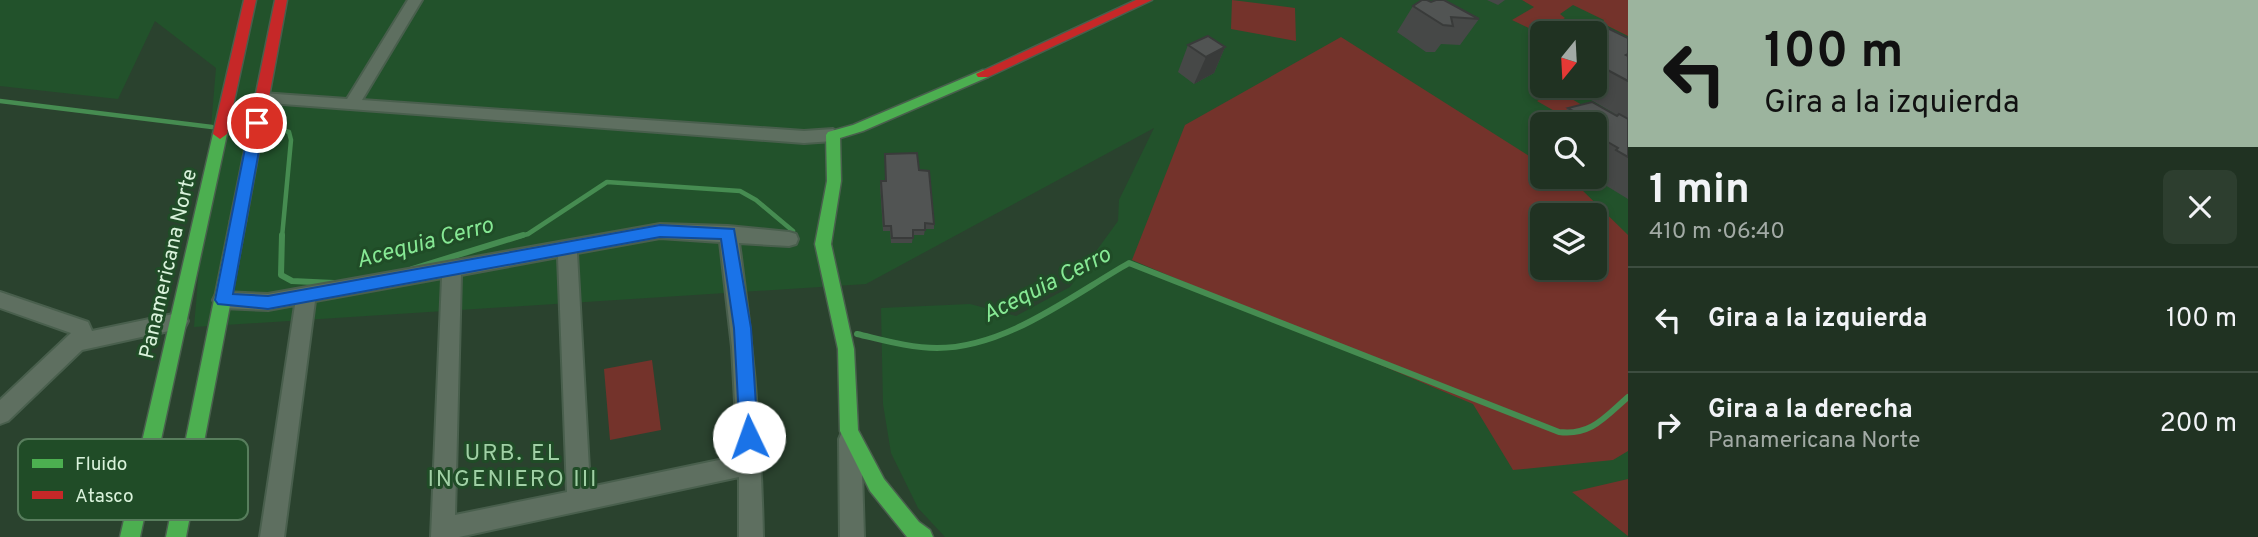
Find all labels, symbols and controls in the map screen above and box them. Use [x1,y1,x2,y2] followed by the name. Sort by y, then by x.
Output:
[1530,21,1606,98] north arrow
[1530,21,1607,280] map controls
[1764,23,1903,85] text: 100 m
[1649,28,1740,119] icon: left
[1764,84,2020,124] text: Gira a la izquierda
[227,93,287,153] pin
[238,104,276,142] icon: arrive
[1530,112,1607,189] button: search
[1649,165,1750,218] text: 1 min
[134,166,204,362] street label: Panamericana Norte
[2163,170,2237,244] button: close
[1530,203,1607,280] button: layers
[353,212,497,276] water label: Acequia Cerro
[1649,218,1785,247] text: 410 m · 06:40
[978,241,1117,331] water label: Acequia Cerro
[1649,301,1687,339] icon: left
[1708,303,1927,336] text: Gira a la izquierda
[2166,303,2237,336] text: 100 m
[1708,394,1913,427] text: Gira a la derecha
[712,400,786,474] position arrow
[1649,406,1687,444] icon: right
[2160,408,2237,441] text: 200 m
[1708,427,1920,456] text: Panamericana Norte
[18,439,248,520] legend
[427,440,599,495] district label: URB. EL INGENIERO III
[75,453,127,477] text: Fluido
[75,485,134,509] text: Atasco

